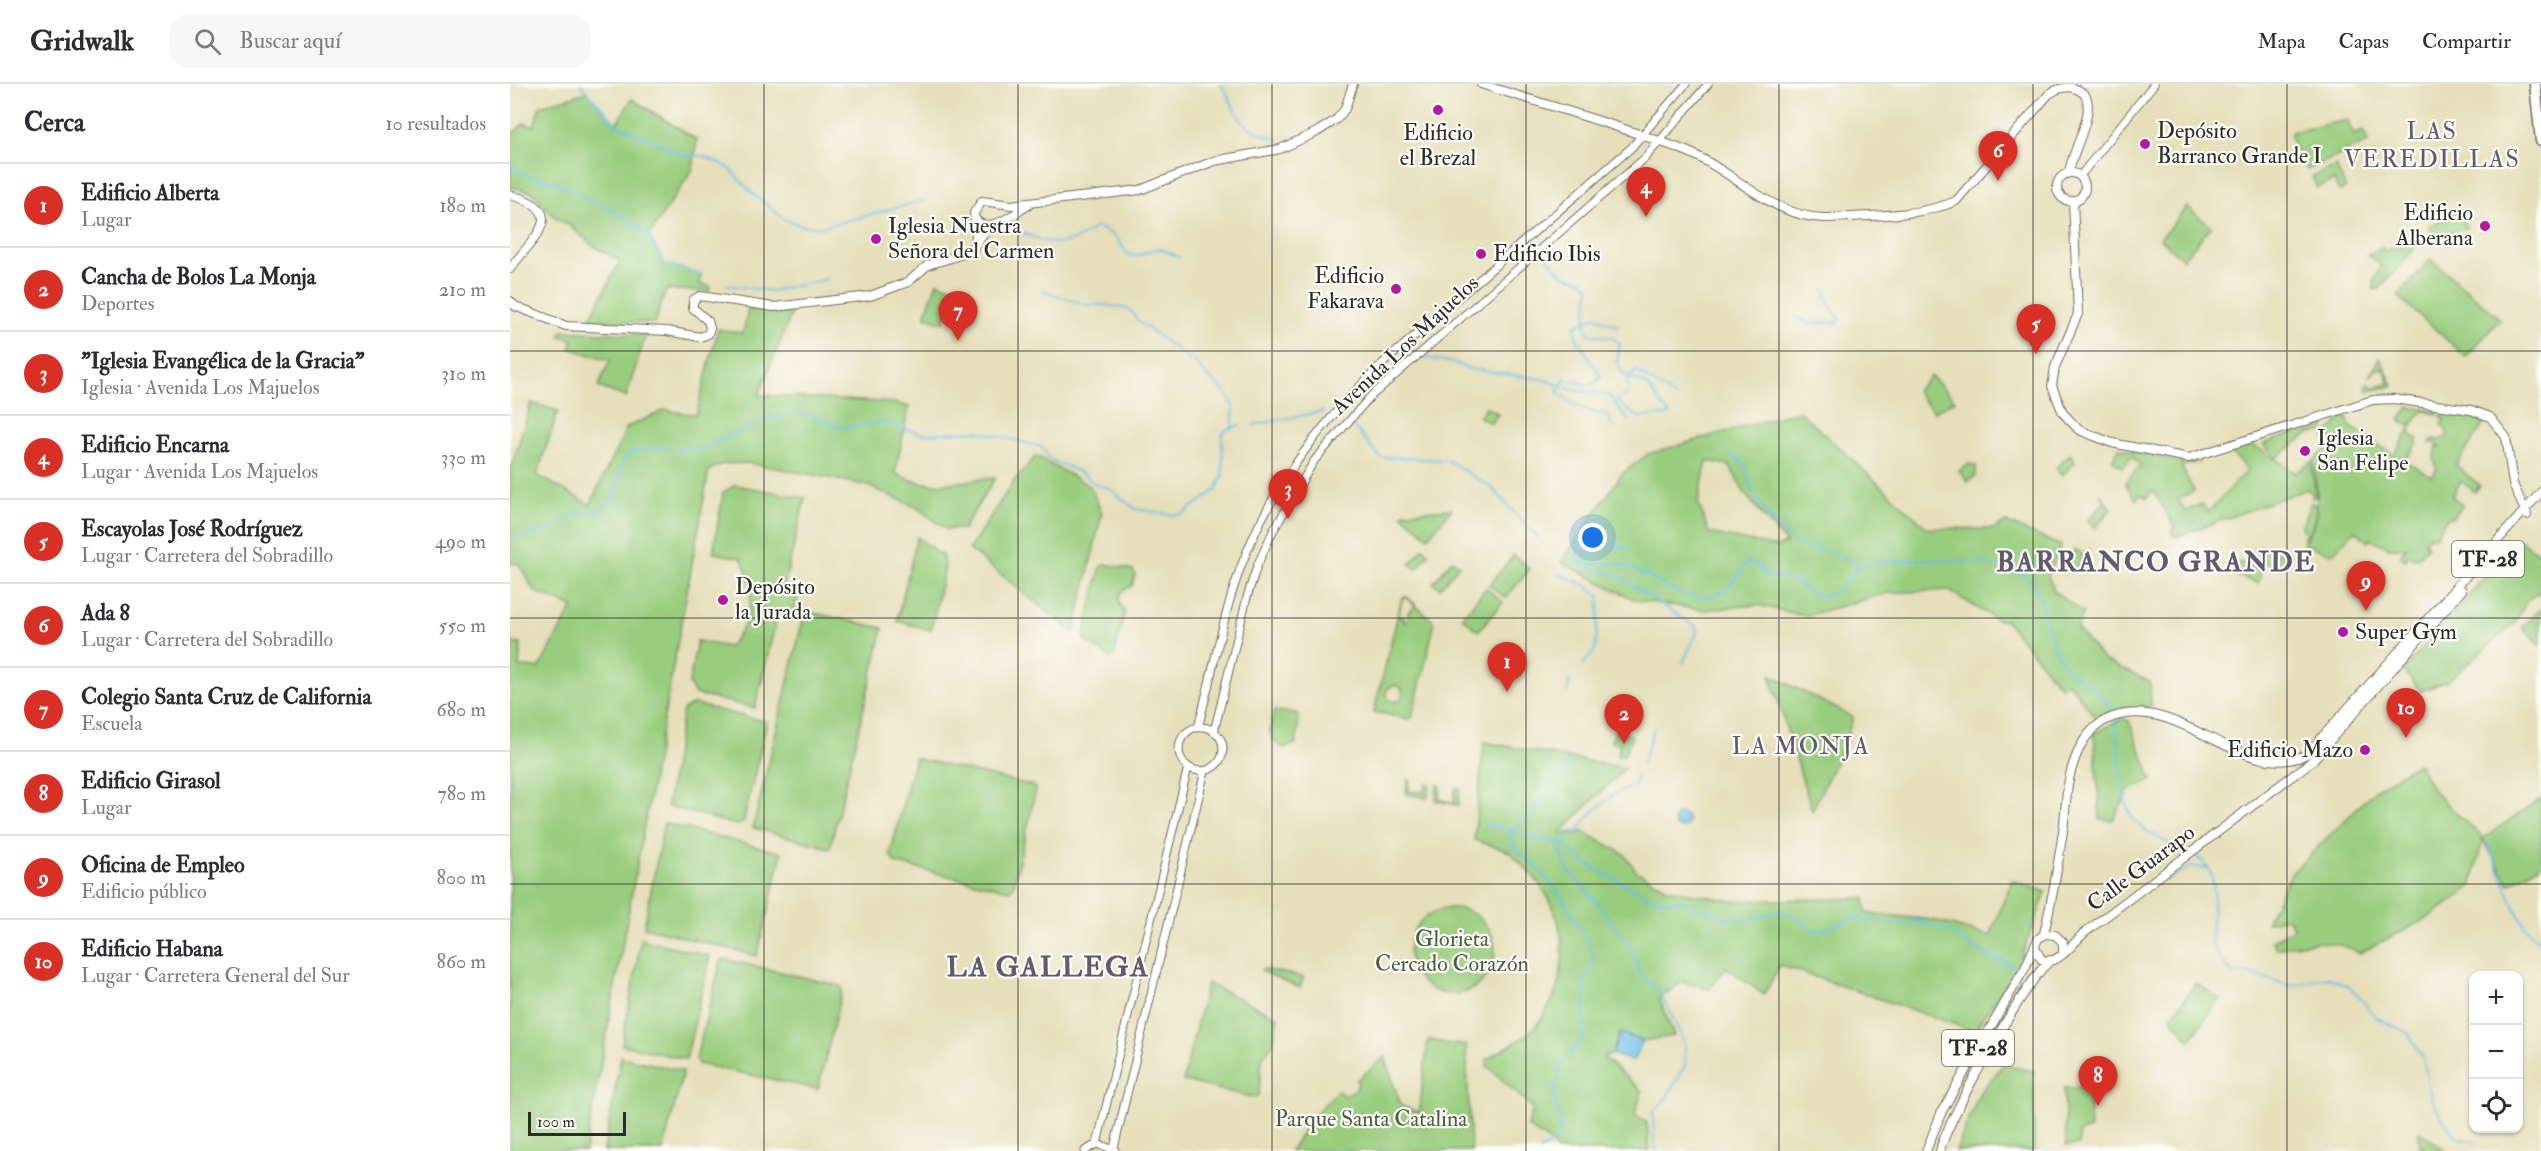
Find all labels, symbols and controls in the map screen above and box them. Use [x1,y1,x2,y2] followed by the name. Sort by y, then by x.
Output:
[170,14,590,68] search box
[30,24,134,59] text: Gridwalk
[191,25,224,58] icon: search
[239,27,341,55] text: Buscar aquí
[2258,28,2306,55] text: Mapa
[2339,28,2389,55] text: Capas
[2422,28,2511,55] text: Compartir
[1431,103,1445,117] marker: Edificio el Brezal
[24,107,85,139] text: Cerca
[386,111,486,136] text: 10 resultados
[2344,116,2520,175] district label: LAS VEREDILLAS
[2157,117,2322,170] place label: Depósito Barranco Grande I
[1400,119,1477,172] place label: Edificio el Brezal
[1978,132,2018,181] pin: 6
[2138,137,2152,151] marker: Depósito Barranco Grande I
[1626,168,1666,217] pin: 4
[81,179,219,207] text: Edificio Alberta
[40,193,47,218] text: 1
[439,193,486,218] text: 180 m
[2395,199,2474,252] place label: Edificio Alberana
[81,207,131,232] text: Lugar
[888,212,1054,265] place label: Iglesia Nuestra Señora del Carmen
[2478,219,2492,233] marker: Edificio Alberana
[869,232,883,246] marker: Iglesia Nuestra Señora del Carmen
[1493,240,1600,268] place label: Edificio Ibis
[1474,247,1488,261] marker: Edificio Ibis
[1307,262,1385,315] place label: Edificio Fakarava
[81,263,316,291] text: Cancha de Bolos La Monja
[1325,269,1485,421] street label: Avenida Los Majuelos
[38,277,49,302] text: 2
[439,277,486,302] text: 210 m
[1389,282,1403,296] marker: Edificio Fakarava
[81,291,155,316] text: Deportes
[938,292,978,341] pin: 7
[2016,304,2056,354] pin: 5
[81,347,365,375] text: "Iglesia Evangélica de la Gracia"
[40,361,47,386] text: 3
[441,361,486,386] text: 310 m
[81,375,320,400] text: Iglesia · Avenida Los Majuelos
[2317,424,2408,478] place label: Iglesia San Felipe
[81,431,229,459] text: Edificio Encarna
[2298,444,2312,458] marker: Iglesia San Felipe
[38,445,49,470] text: 4
[441,445,486,470] text: 330 m
[81,459,318,484] text: Lugar · Avenida Los Majuelos
[1268,470,1308,519] pin: 3
[81,515,303,543] text: Escayolas José Rodríguez
[1578,523,1607,552] your location
[39,529,48,554] text: 5
[435,529,486,554] text: 490 m
[2452,541,2524,577] road number: TF-28
[81,543,333,568] text: Lugar · Carretera del Sobradillo
[1996,545,2316,580] district label: BARRANCO GRANDE
[2346,562,2386,611] pin: 9
[735,573,815,626] place label: Depósito la Jurada
[716,593,730,607] marker: Depósito la Jurada
[81,599,130,627] text: Ada 8
[38,613,49,638] text: 6
[439,613,486,638] text: 550 m
[2355,618,2457,647] place label: Super Gym
[2336,625,2350,639] marker: Super Gym
[81,627,333,652] text: Lugar · Carretera del Sobradillo
[1488,642,1526,692] pin: 1
[81,683,371,711] text: Colegio Santa Cruz de California
[2386,688,2426,738] pin: 10
[1604,694,1644,744] pin: 2
[39,697,48,722] text: 7
[437,697,486,722] text: 680 m
[81,711,142,736] text: Escuela
[1732,731,1870,762] district label: LA MONJA
[2227,736,2353,764] place label: Edificio Mazo
[2358,743,2372,757] marker: Edificio Mazo
[81,767,221,795] text: Edificio Girasol
[39,781,48,806] text: 8
[437,781,486,806] text: 780 m
[81,795,131,820] text: Lugar
[2081,818,2201,918] street label: Calle Guarapo
[81,851,245,879] text: Oficina de Empleo
[38,865,49,890] text: 9
[436,865,486,890] text: 800 m
[81,879,207,904] text: Edificio público
[1375,925,1529,978] park label: Glorieta Cercado Corazón
[81,935,223,963] text: Edificio Habana
[35,949,52,974] text: 10
[437,949,486,974] text: 860 m
[947,950,1149,985] district label: LA GALLEGA
[81,963,350,988] text: Lugar · Carretera General del Sur
[2469,971,2523,1133] map controls
[2469,971,2523,1025] button: +
[2469,1025,2523,1079] button: −
[1942,1030,2014,1066] road number: TF-28
[2078,1056,2118,1106] pin: 8
[2469,1079,2523,1133] button: locate
[1275,1105,1468,1133] park label: Parque Santa Catalina
[528,1109,626,1136] scale bar
[537,1112,575,1132] text: 100 m

